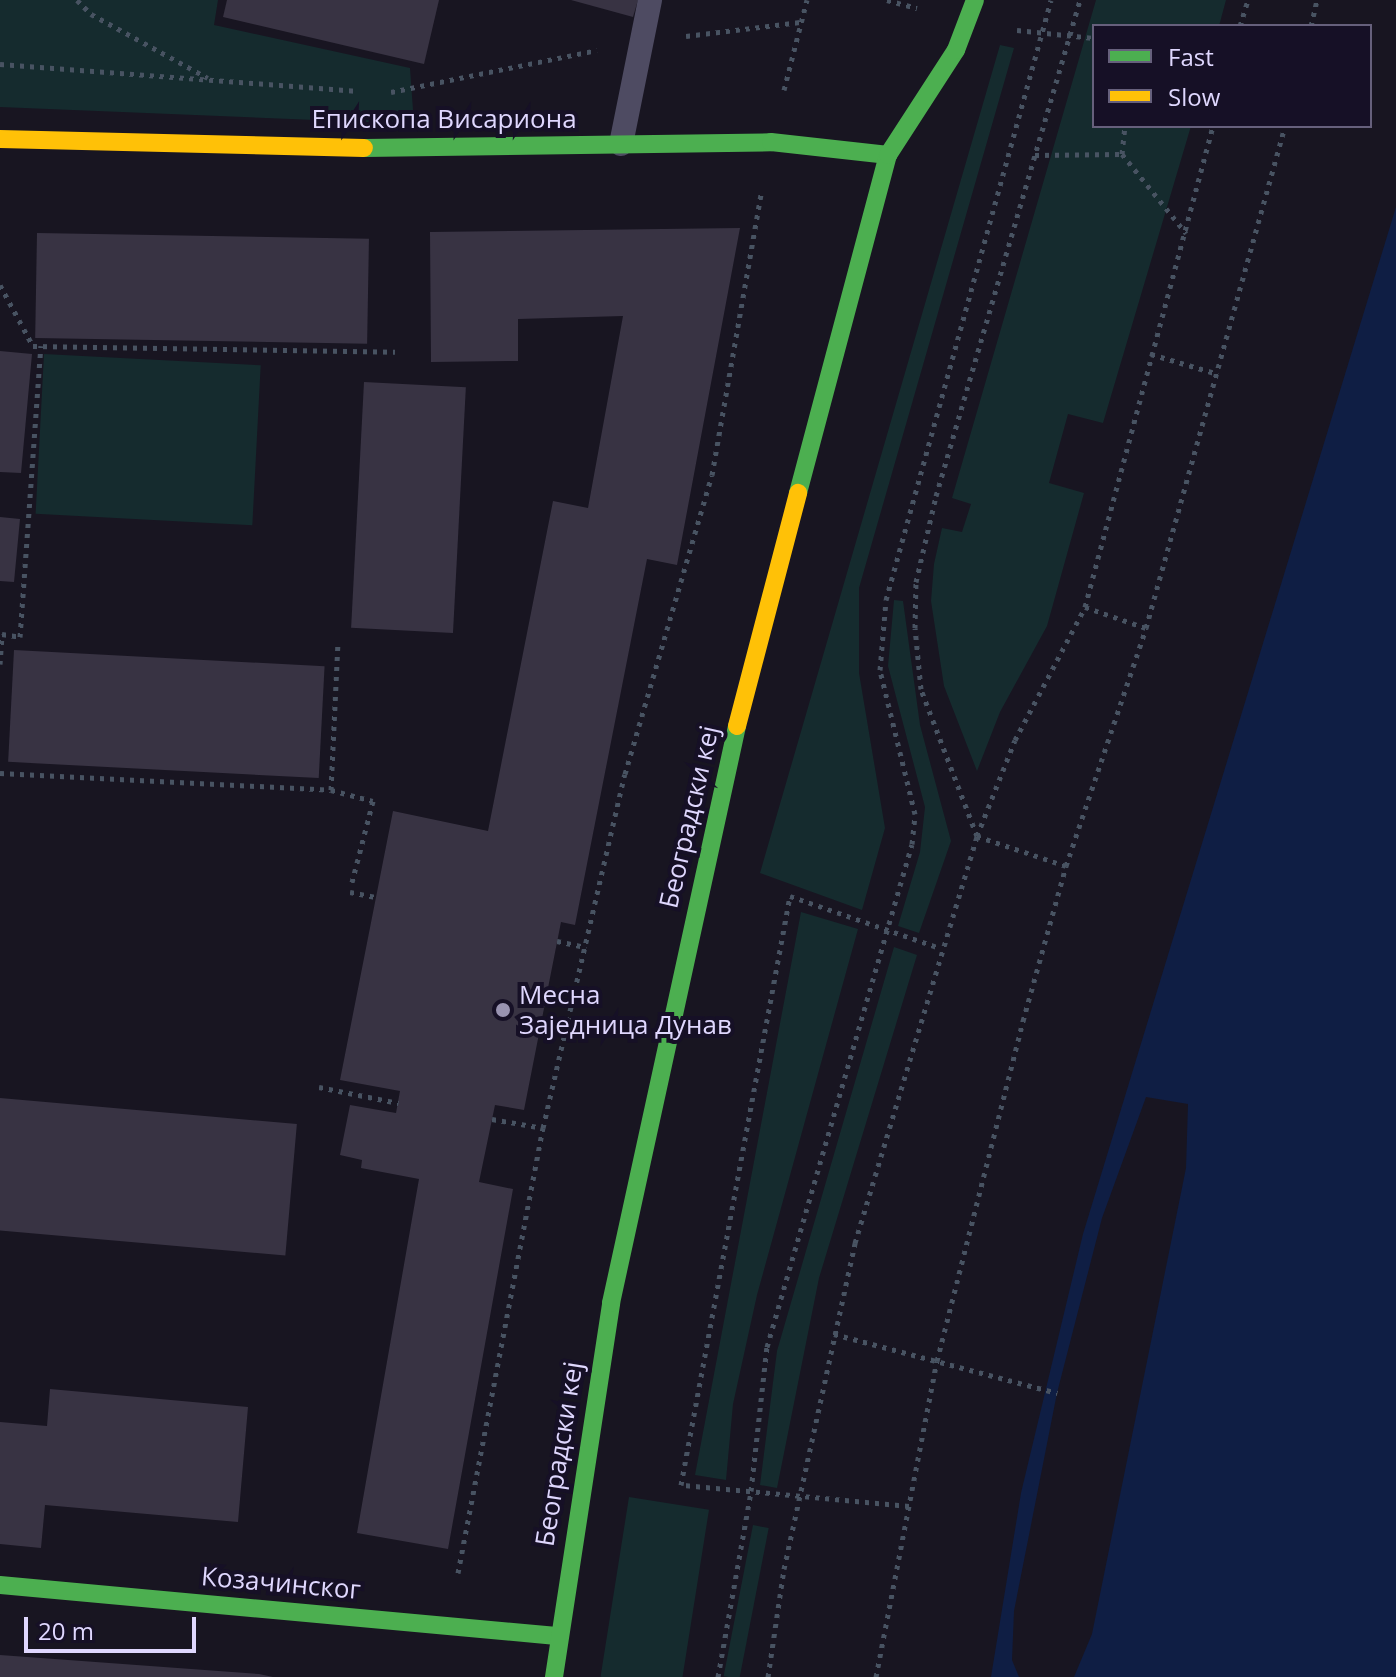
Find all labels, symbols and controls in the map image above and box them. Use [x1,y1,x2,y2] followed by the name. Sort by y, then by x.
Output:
[1092,24,1372,128] legend
[1168,40,1214,73] text: Fast
[1168,80,1220,113] text: Slow
[311,103,577,135] street label: Епископа Висариона
[653,723,725,911] street label: Београдски кеј
[519,979,732,1040] place label: Месна Заједница Дунав
[494,1001,512,1019] marker: Месна Заједница Дунав
[529,1359,589,1549] street label: Београдски кеј
[200,1560,362,1606] street label: Козачинског
[28,1601,200,1651] scale bar
[38,1614,94,1647] text: 20 m

